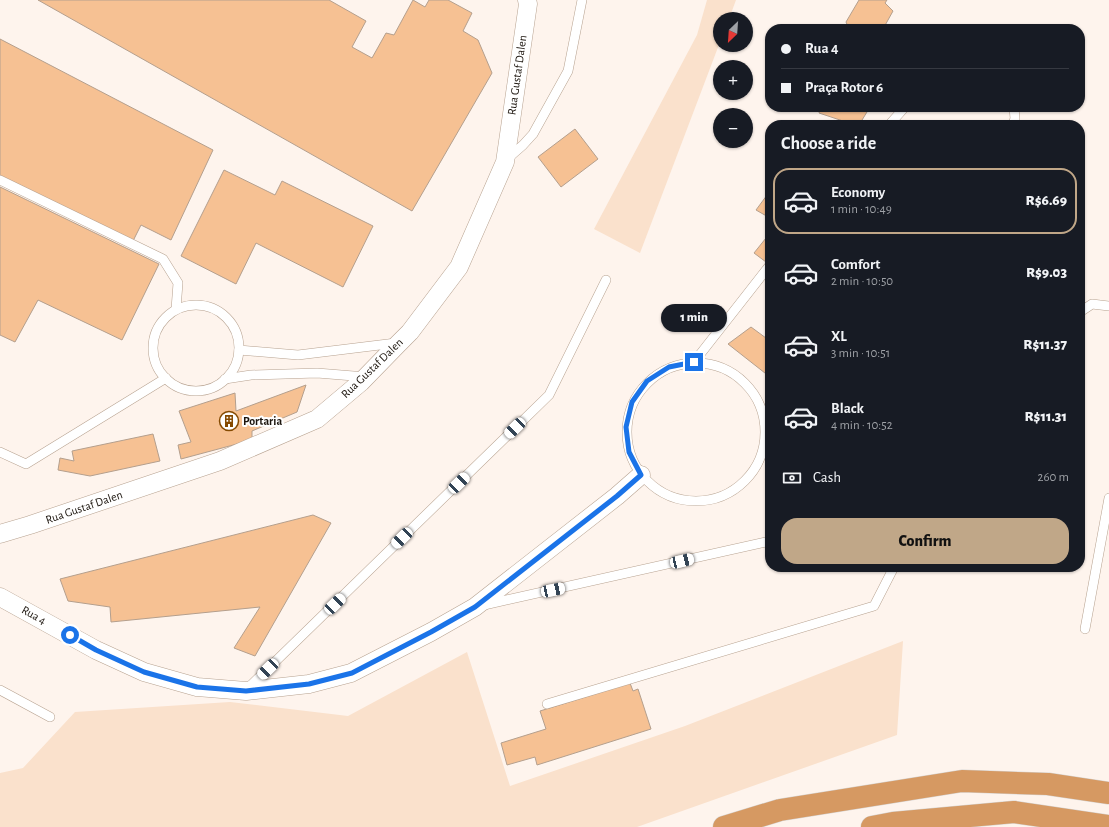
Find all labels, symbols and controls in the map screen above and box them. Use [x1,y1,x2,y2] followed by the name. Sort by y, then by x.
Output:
[713,12,753,52] north arrow
[713,12,753,148] map controls
[505,34,529,116] street label: Rua Gustaf Dalen
[805,41,838,56] text: Rua 4
[713,60,753,100] button: +
[805,80,883,95] text: Praça Rotor 6
[713,108,753,148] button: −
[781,135,876,153] text: Choose a ride
[783,183,819,219] icon: car
[831,185,885,200] text: Economy
[1026,193,1067,208] text: R$6.69
[831,203,892,216] text: 1 min · 10:49
[783,255,819,291] icon: car
[831,257,880,272] text: Comfort
[1026,265,1067,280] text: R$9.03
[831,275,893,288] text: 2 min · 10:50
[661,304,727,332] callout: 1 min
[680,311,708,324] text: 1 min
[783,327,819,363] icon: car
[831,329,847,344] text: XL
[339,336,405,400] street label: Rua Gustaf Dalen
[1023,337,1067,352] text: R$11.37
[831,347,890,360] text: 3 min · 10:51
[685,353,703,371] route end
[783,399,819,435] icon: car
[831,401,864,416] text: Black
[1024,409,1067,424] text: R$11.31
[218,410,240,432] building icon: Portaria
[243,415,282,427] place label: Portaria
[502,415,528,441] car
[831,419,893,432] text: 4 min · 10:52
[781,467,803,489] icon: cash
[446,470,472,496] car
[813,470,841,485] text: Cash
[1038,471,1069,484] text: 260 m
[44,488,124,526] street label: Rua Gustaf Dalen
[781,518,1069,564] button: Confirm
[389,525,415,551] car
[669,552,695,570] car
[540,582,566,598] car
[322,591,348,617] car
[20,603,48,627] street label: Rua 4
[61,626,79,644] route start
[255,656,281,682] car

